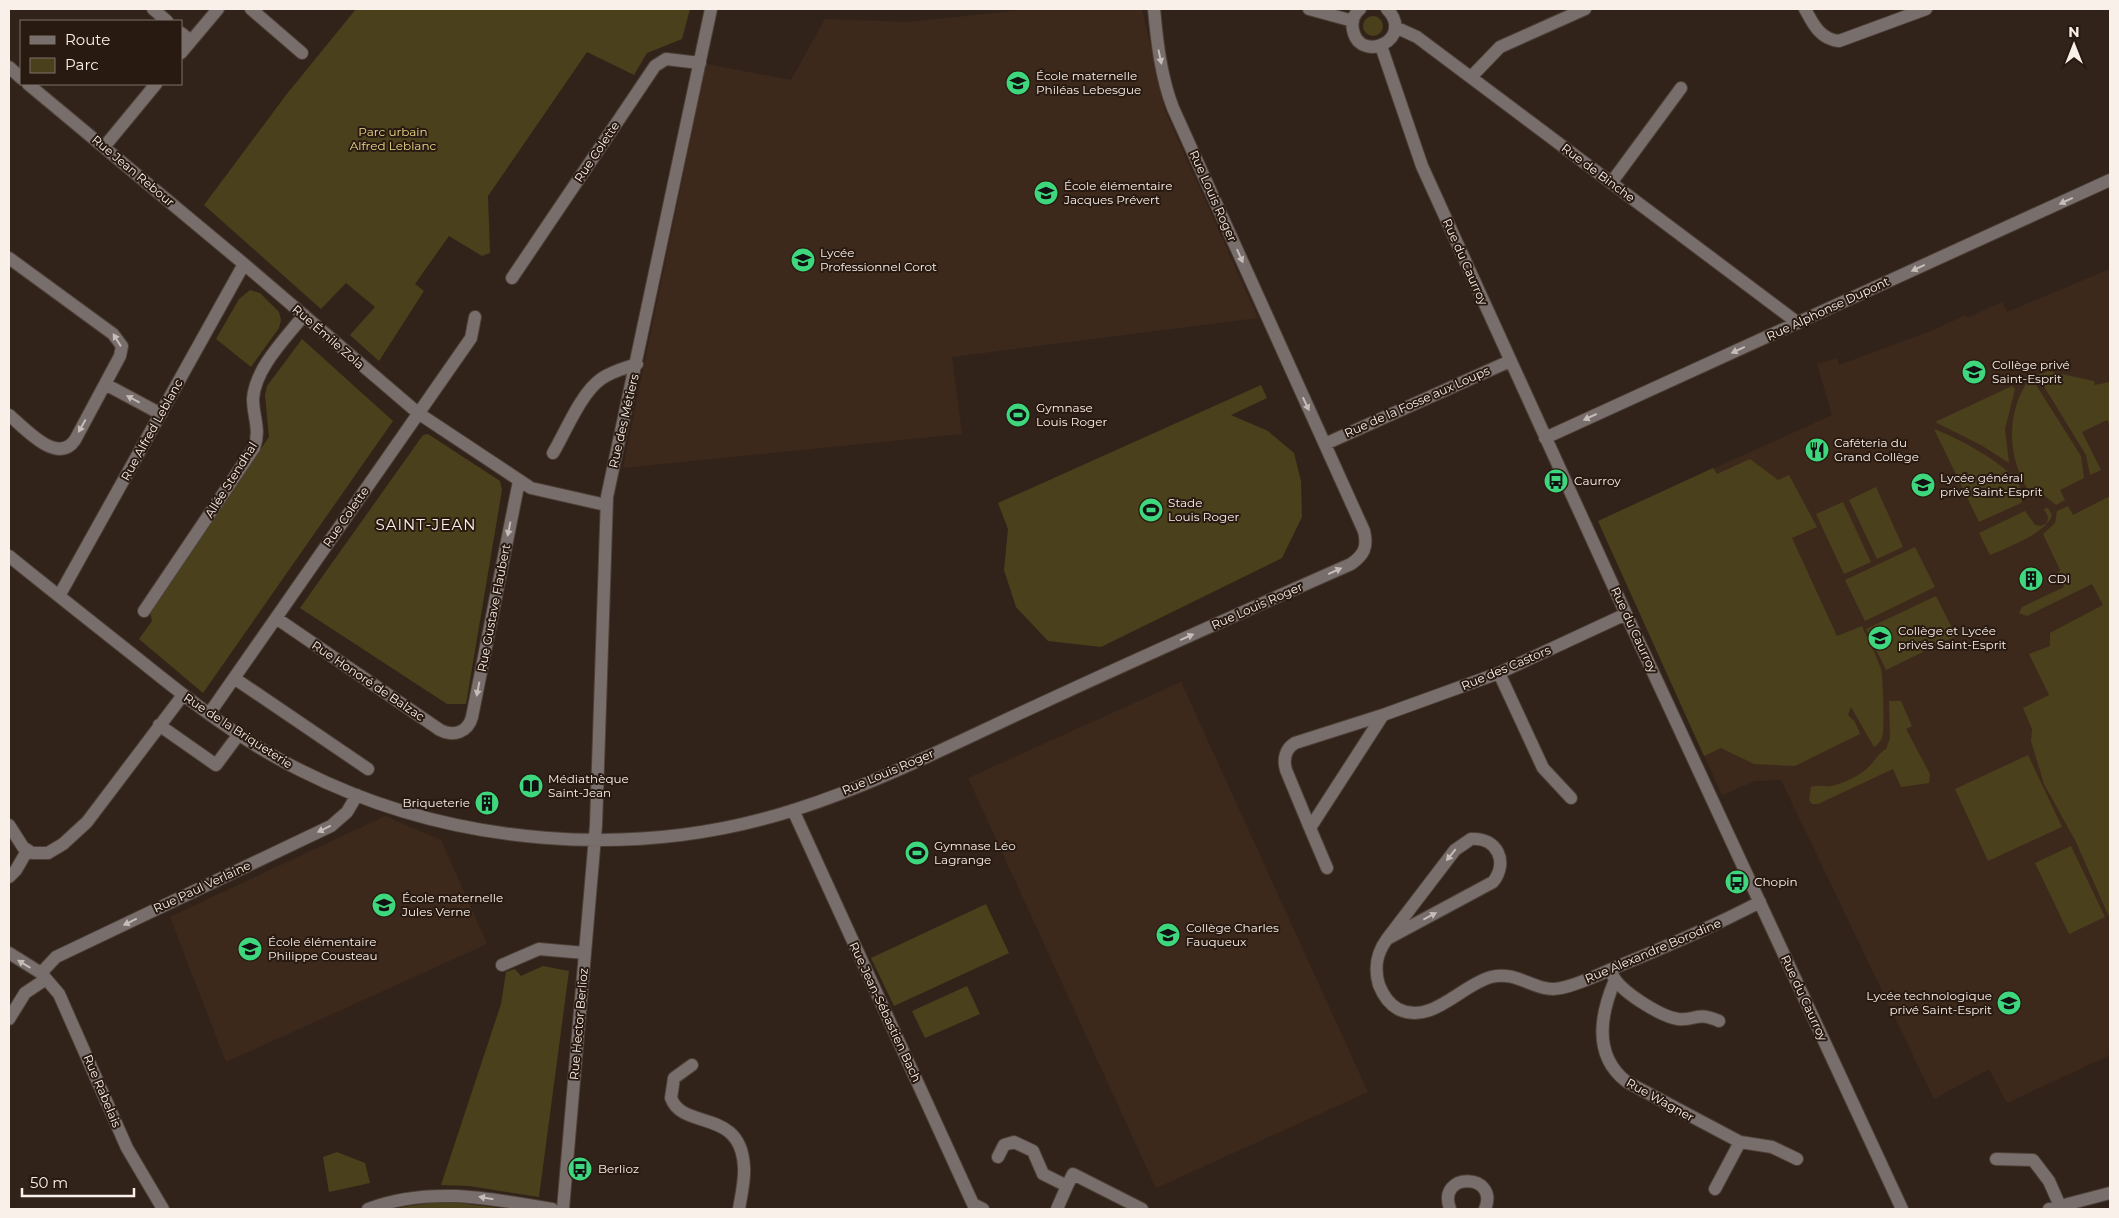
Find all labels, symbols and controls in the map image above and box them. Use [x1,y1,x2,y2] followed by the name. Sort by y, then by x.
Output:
[20,20,182,85] legend
[2049,20,2099,70] north arrow
[2068,23,2080,41] text: N
[65,30,110,49] text: Route
[1156,49,1164,64] one-way arrow
[65,55,99,74] text: Parc
[1036,68,1141,97] place label: École maternelle Philéas Lebesgue
[1005,70,1031,96] school or university icon: École maternelle Philéas Lebesgue
[571,119,622,185] street label: Rue Colette
[350,124,437,153] park label: Parc urbain Alfred Leblanc
[89,132,178,210] street label: Rue Jean Rebour
[1559,140,1638,205] street label: Rue de Binche
[1187,148,1240,244] street label: Rue Louis Roger
[1063,178,1172,207] place label: École élémentaire Jacques Prévert
[1033,180,1059,206] school or university icon: École élémentaire Jacques Prévert
[2059,197,2073,205] one-way arrow
[1440,216,1491,308] street label: Rue du Caurroy
[820,245,937,274] place label: Lycée Professionnel Corot
[790,247,816,273] school or university icon: Lycée Professionnel Corot
[1236,249,1244,263] one-way arrow
[1911,264,1925,272] one-way arrow
[1764,273,1892,344] street label: Rue Alphonse Dupont
[289,301,367,372] street label: Rue Émile Zola
[113,334,122,347] one-way arrow
[1731,346,1745,354] one-way arrow
[1992,357,2070,386] place label: Collège privé Saint-Esprit
[1961,359,1987,385] school or university icon: Collège privé Saint-Esprit
[1342,363,1492,440] street label: Rue de la Fosse aux Loups
[605,372,642,469] street label: Rue des Métiers
[117,376,186,483] street label: Rue Alfred Leblanc
[126,395,141,403] one-way arrow
[1303,397,1311,411] one-way arrow
[1036,400,1107,429] place label: Gymnase Louis Roger
[1005,402,1031,428] sports icon: Gymnase Louis Roger
[1583,413,1598,422] one-way arrow
[78,419,86,434] one-way arrow
[1834,435,1919,464] place label: Caféteria du Grand Collège
[1804,437,1830,463] restaurant icon: Caféteria du Grand Collège
[201,439,260,520] street label: Allée Stendhal
[1543,468,1569,494] bus stop icon: Caurroy
[1940,470,2043,499] place label: Lycée général privé Saint-Esprit
[1910,472,1936,498] school or university icon: Lycée général privé Saint-Esprit
[1574,473,1621,488] place label: Caurroy
[319,484,372,550] street label: Rue Colette
[1168,495,1239,524] place label: Stade Louis Roger
[1138,497,1164,523] sports icon: Stade Louis Roger
[376,515,476,534] district label: SAINT-JEAN
[505,522,513,537] one-way arrow
[474,543,513,673] street label: Rue Gustave Flaubert
[1328,566,1342,574] one-way arrow
[2018,566,2044,592] building icon: CDI
[2048,571,2070,586] place label: CDI
[1209,579,1305,632] street label: Rue Louis Roger
[1608,584,1661,676] street label: Rue du Caurroy
[1898,623,2007,652] place label: Collège et Lycée privés Saint-Esprit
[1867,625,1893,651] school or university icon: Collège et Lycée privés Saint-Esprit
[1180,633,1194,641] one-way arrow
[309,637,428,724] street label: Rue Honoré de Balzac
[1459,642,1553,693] street label: Rue des Castors
[474,681,482,696] one-way arrow
[181,690,295,771] street label: Rue de la Briqueterie
[840,745,936,798] street label: Rue Louis Roger
[548,771,629,800] place label: Médiathèque Saint-Jean
[518,773,544,799] library icon: Médiathèque Saint-Jean
[474,790,500,816] building icon: Briqueterie
[402,795,470,810] place label: Briqueterie
[317,825,331,833] one-way arrow
[934,838,1016,867] place label: Gymnase Léo Lagrange
[904,840,930,866] sports icon: Gymnase Léo Lagrange
[1446,848,1457,861] one-way arrow
[151,857,253,916] street label: Rue Paul Verlaine
[1724,869,1750,895] bus stop icon: Chopin
[1754,874,1798,889] place label: Chopin
[401,890,503,919] place label: École maternelle Jules Verne
[371,892,397,918] school or university icon: École maternelle Jules Verne
[1422,912,1437,920] one-way arrow
[1583,915,1723,986] street label: Rue Alexandre Borodine
[123,918,137,926] one-way arrow
[1186,920,1279,949] place label: Collège Charles Fauqueux
[1155,922,1181,948] school or university icon: Collège Charles Fauqueux
[268,934,378,963] place label: École élémentaire Philippe Cousteau
[237,936,263,962] school or university icon: École élémentaire Philippe Cousteau
[846,939,925,1084] street label: Rue Jean-Sébastien Bach
[1778,952,1831,1044] street label: Rue du Caurroy
[18,959,31,968] one-way arrow
[566,967,591,1080] street label: Rue Hector Berlioz
[1866,988,1992,1017] place label: Lycée technologique privé Saint-Esprit
[1996,990,2022,1016] school or university icon: Lycée technologique privé Saint-Esprit
[80,1052,125,1130] street label: Rue Rabelais
[1624,1075,1697,1124] street label: Rue Wagner
[567,1156,593,1182] bus stop icon: Berlioz
[598,1161,639,1176] place label: Berlioz
[22,1166,135,1198] scale bar
[30,1173,68,1192] text: 50 m
[478,1194,494,1202] one-way arrow

